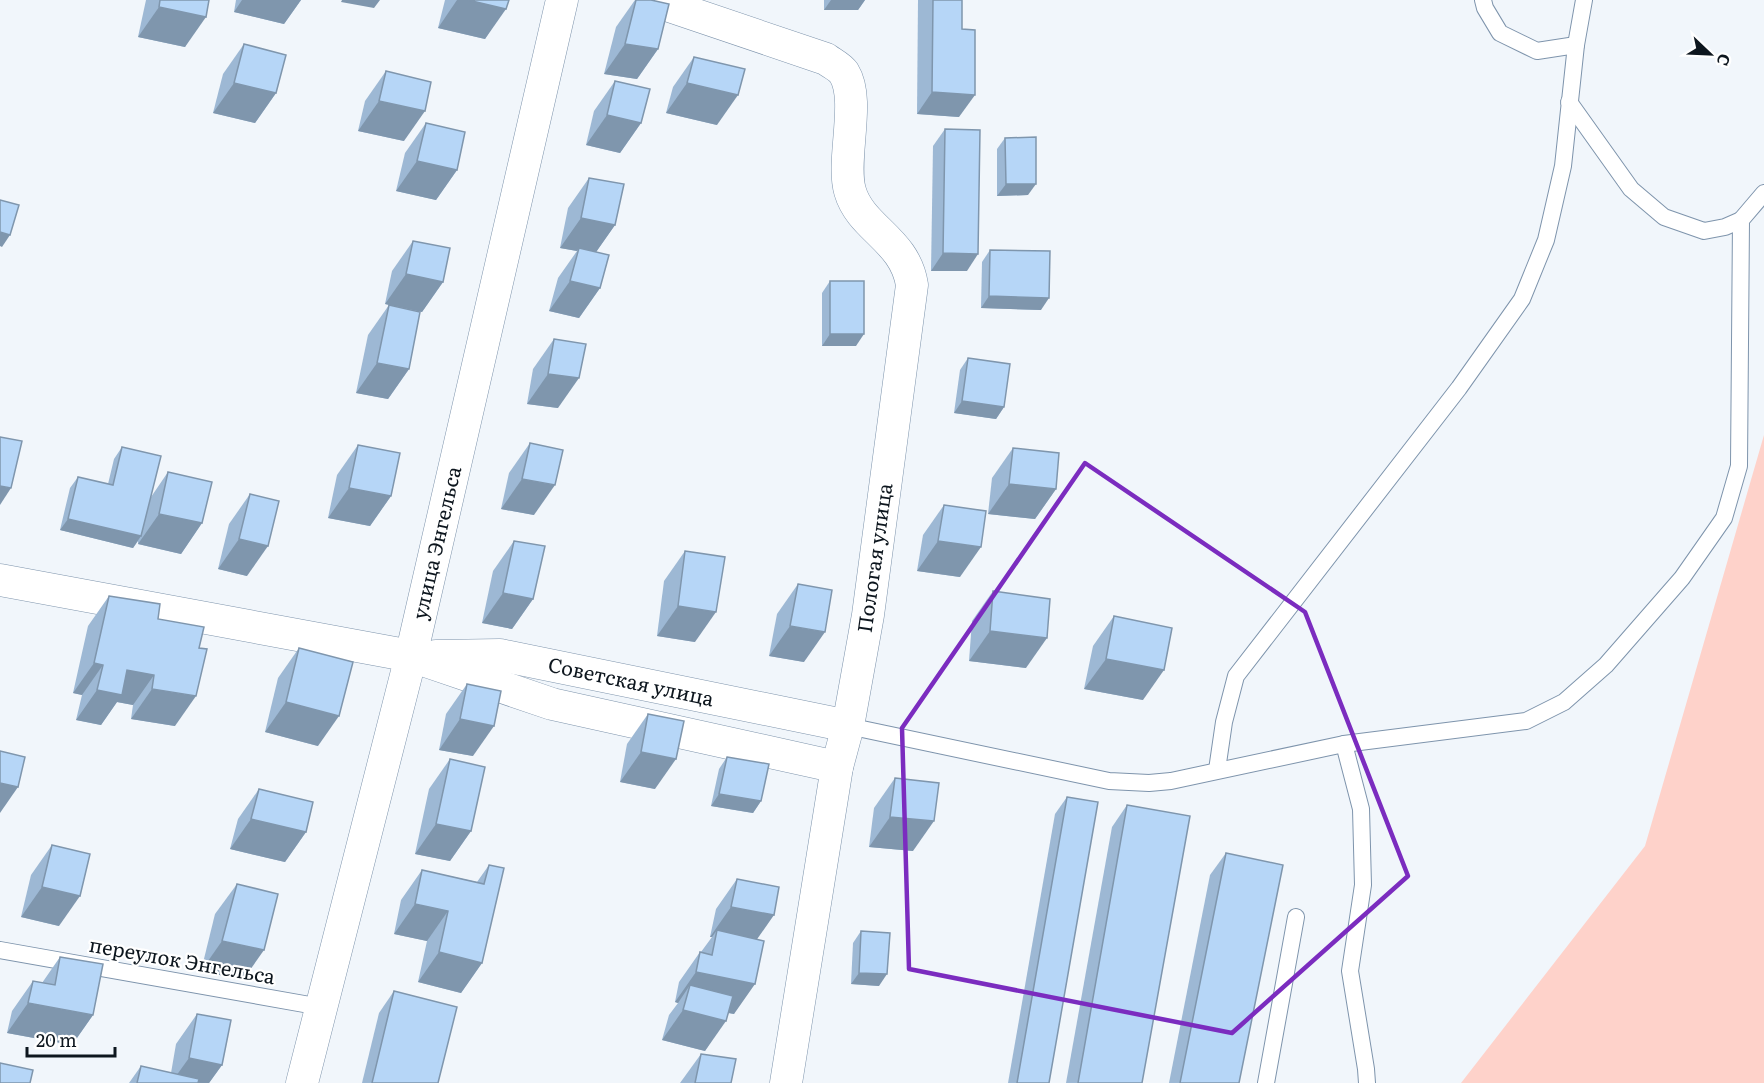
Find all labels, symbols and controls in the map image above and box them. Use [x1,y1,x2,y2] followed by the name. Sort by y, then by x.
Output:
[1680,24,1740,84] north arrow
[1711,50,1738,70] text: С
[403,463,467,622] street label: улица Энгельса
[848,481,898,634] street label: Пологая улица
[546,648,717,712] street label: Советская улица
[87,928,278,990] street label: переулок Энгельса
[27,1020,116,1058] scale bar
[36,1026,77,1053] text: 20 m

